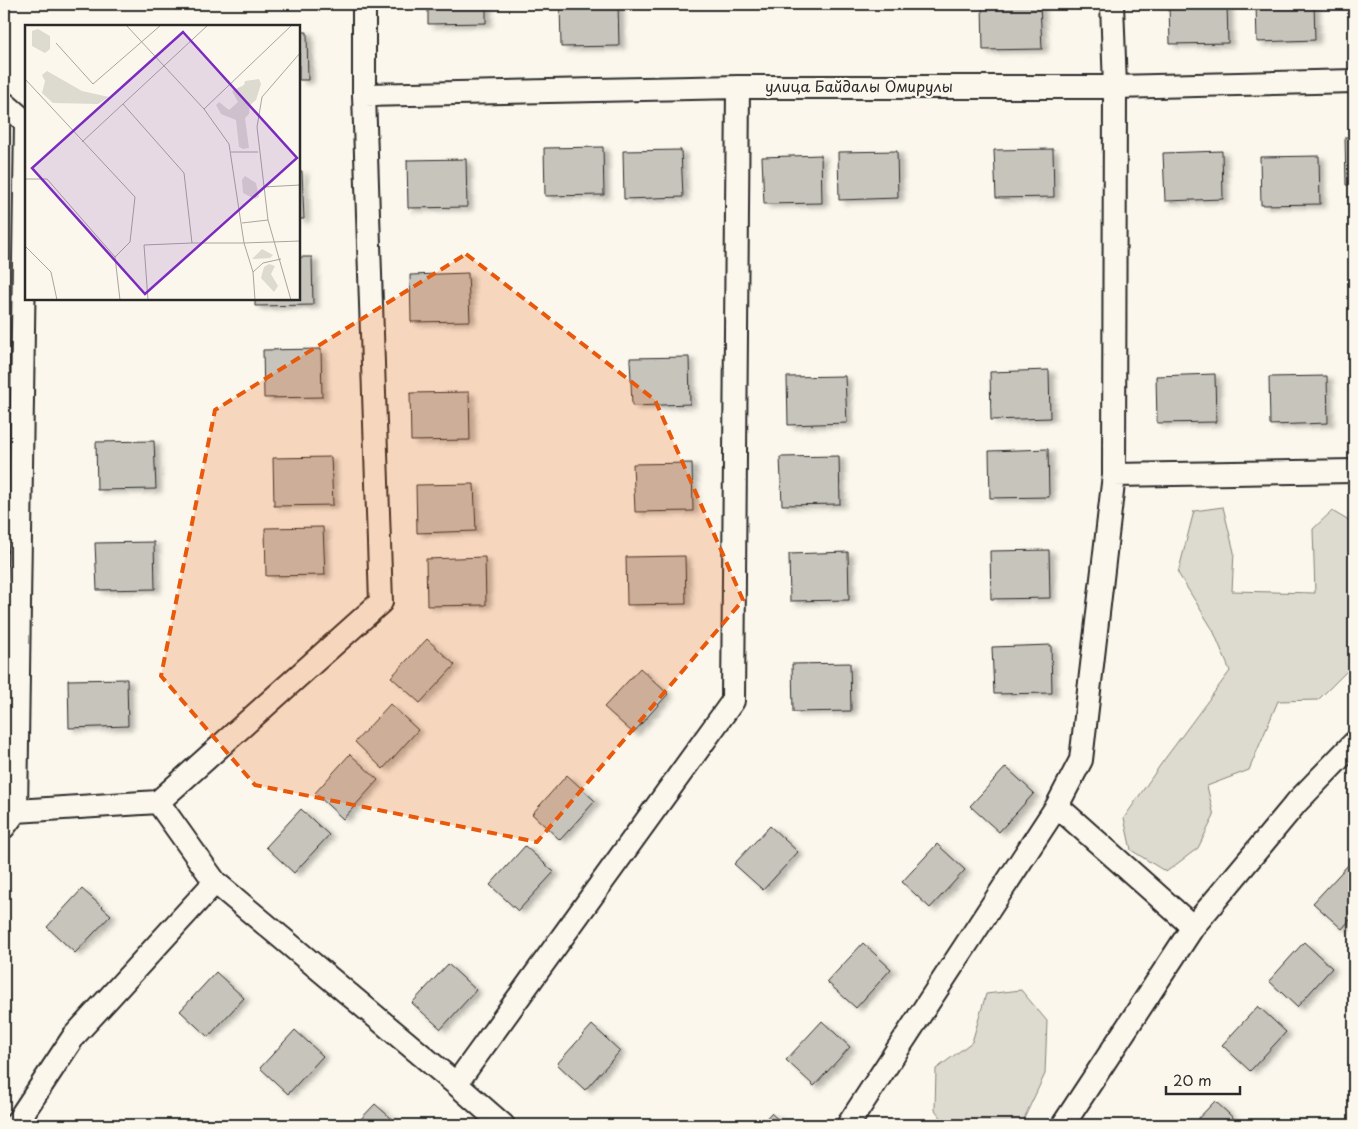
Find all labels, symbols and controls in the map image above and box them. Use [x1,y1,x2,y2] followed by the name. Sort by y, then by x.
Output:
[25,25,300,300] inset map
[765,74,953,97] street label: улица Байдалы Омирулы
[1166,1064,1239,1096] scale bar
[1173,1068,1212,1091] text: 20 m

